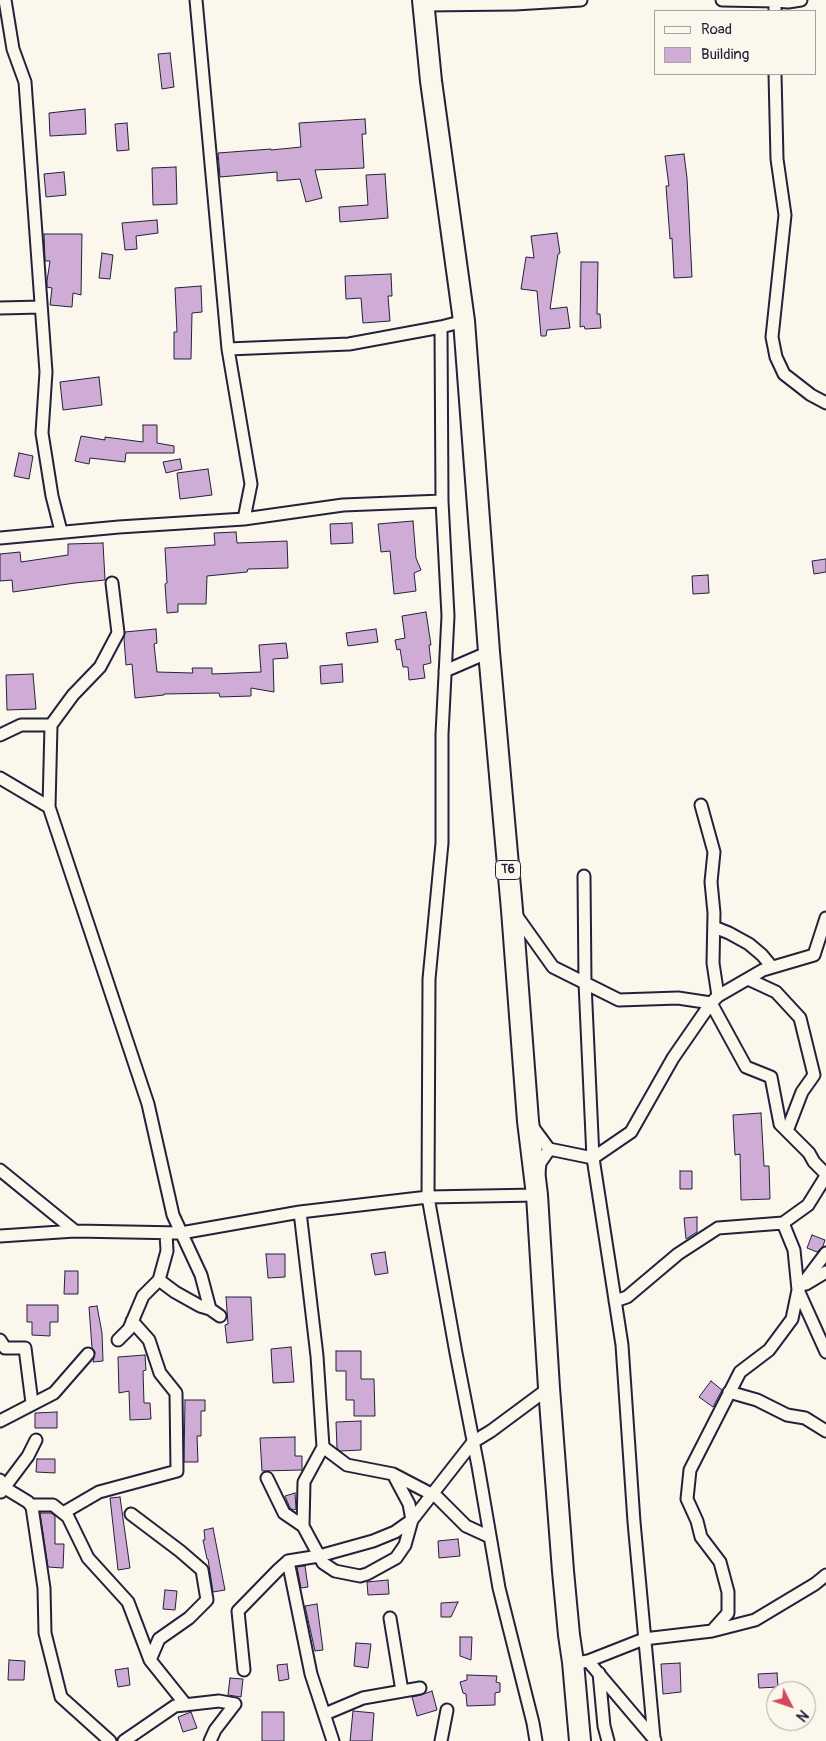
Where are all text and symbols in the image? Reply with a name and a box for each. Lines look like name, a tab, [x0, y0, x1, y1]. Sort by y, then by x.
legend	[654, 10, 816, 75]
text: Road	[701, 20, 732, 39]
text: Building	[701, 45, 749, 64]
road number: T6	[496, 860, 520, 880]
north arrow	[766, 1681, 816, 1731]
text: N	[792, 1706, 811, 1725]

